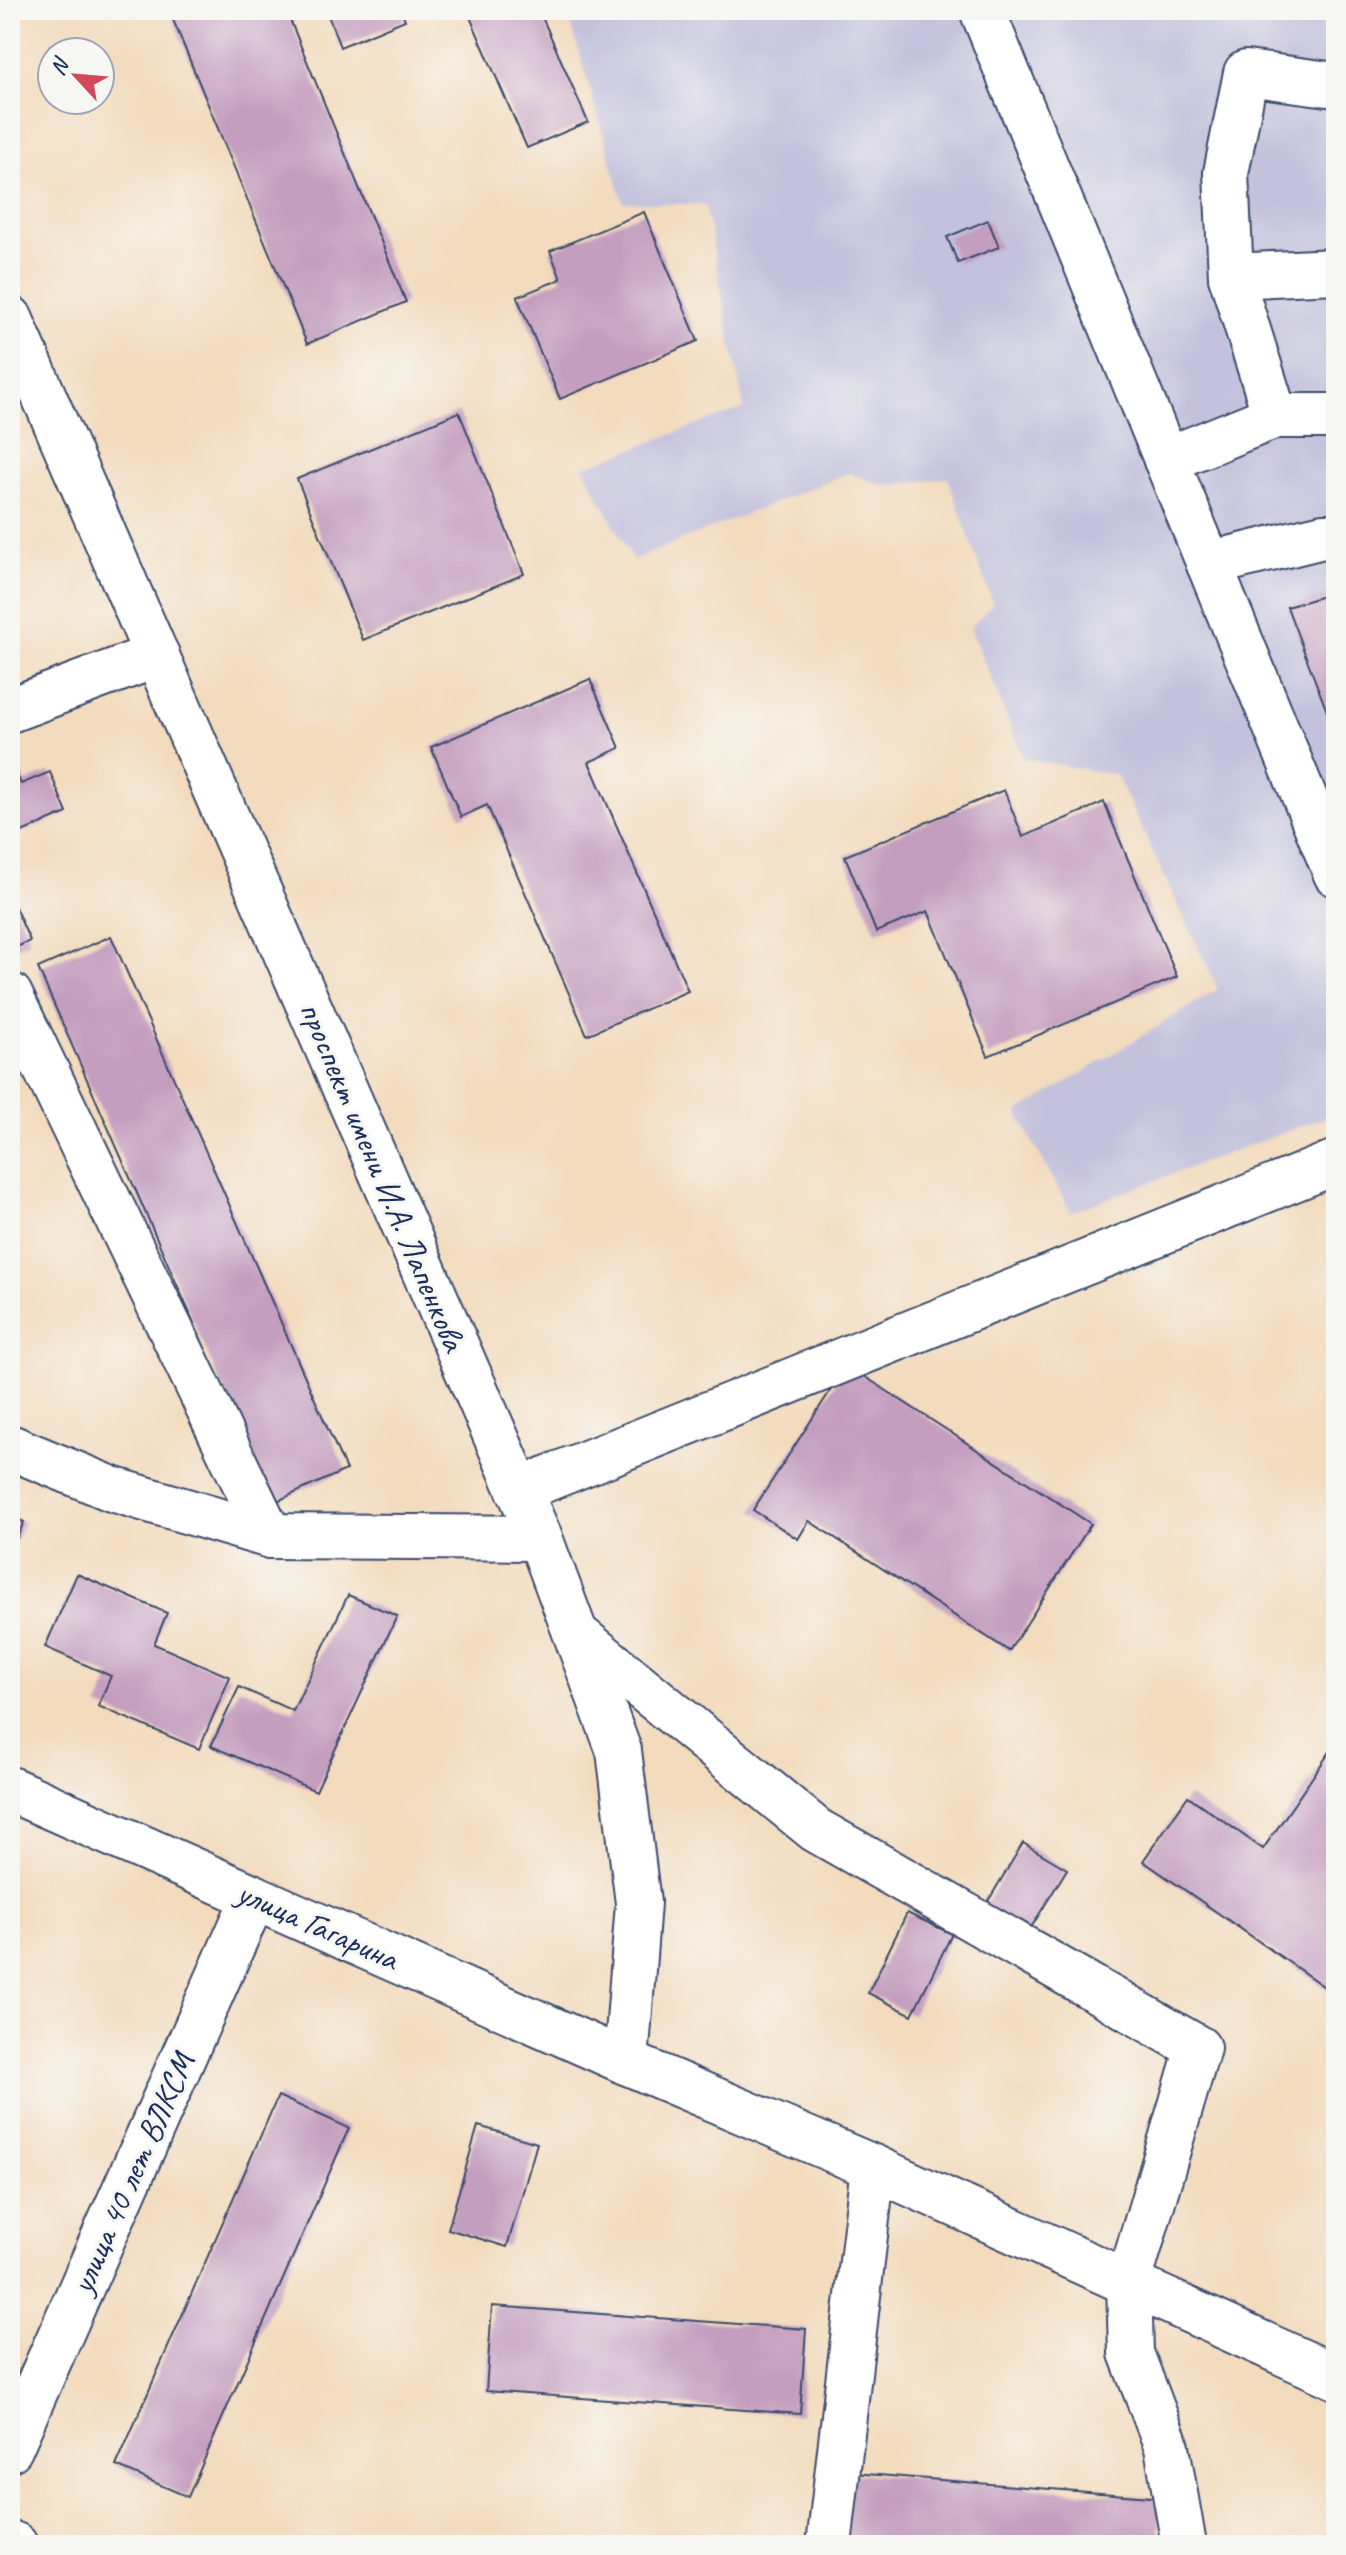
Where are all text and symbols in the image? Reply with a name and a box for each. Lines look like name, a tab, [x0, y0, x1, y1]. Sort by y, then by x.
north arrow	[36, 36, 116, 116]
text: N	[43, 52, 76, 80]
street label: проспект имени И.А. Лапенкова	[290, 995, 477, 1359]
street label: улица Гагарина	[229, 1870, 407, 1981]
street label: улица 40 лет ВЛКСМ	[59, 2044, 205, 2302]

